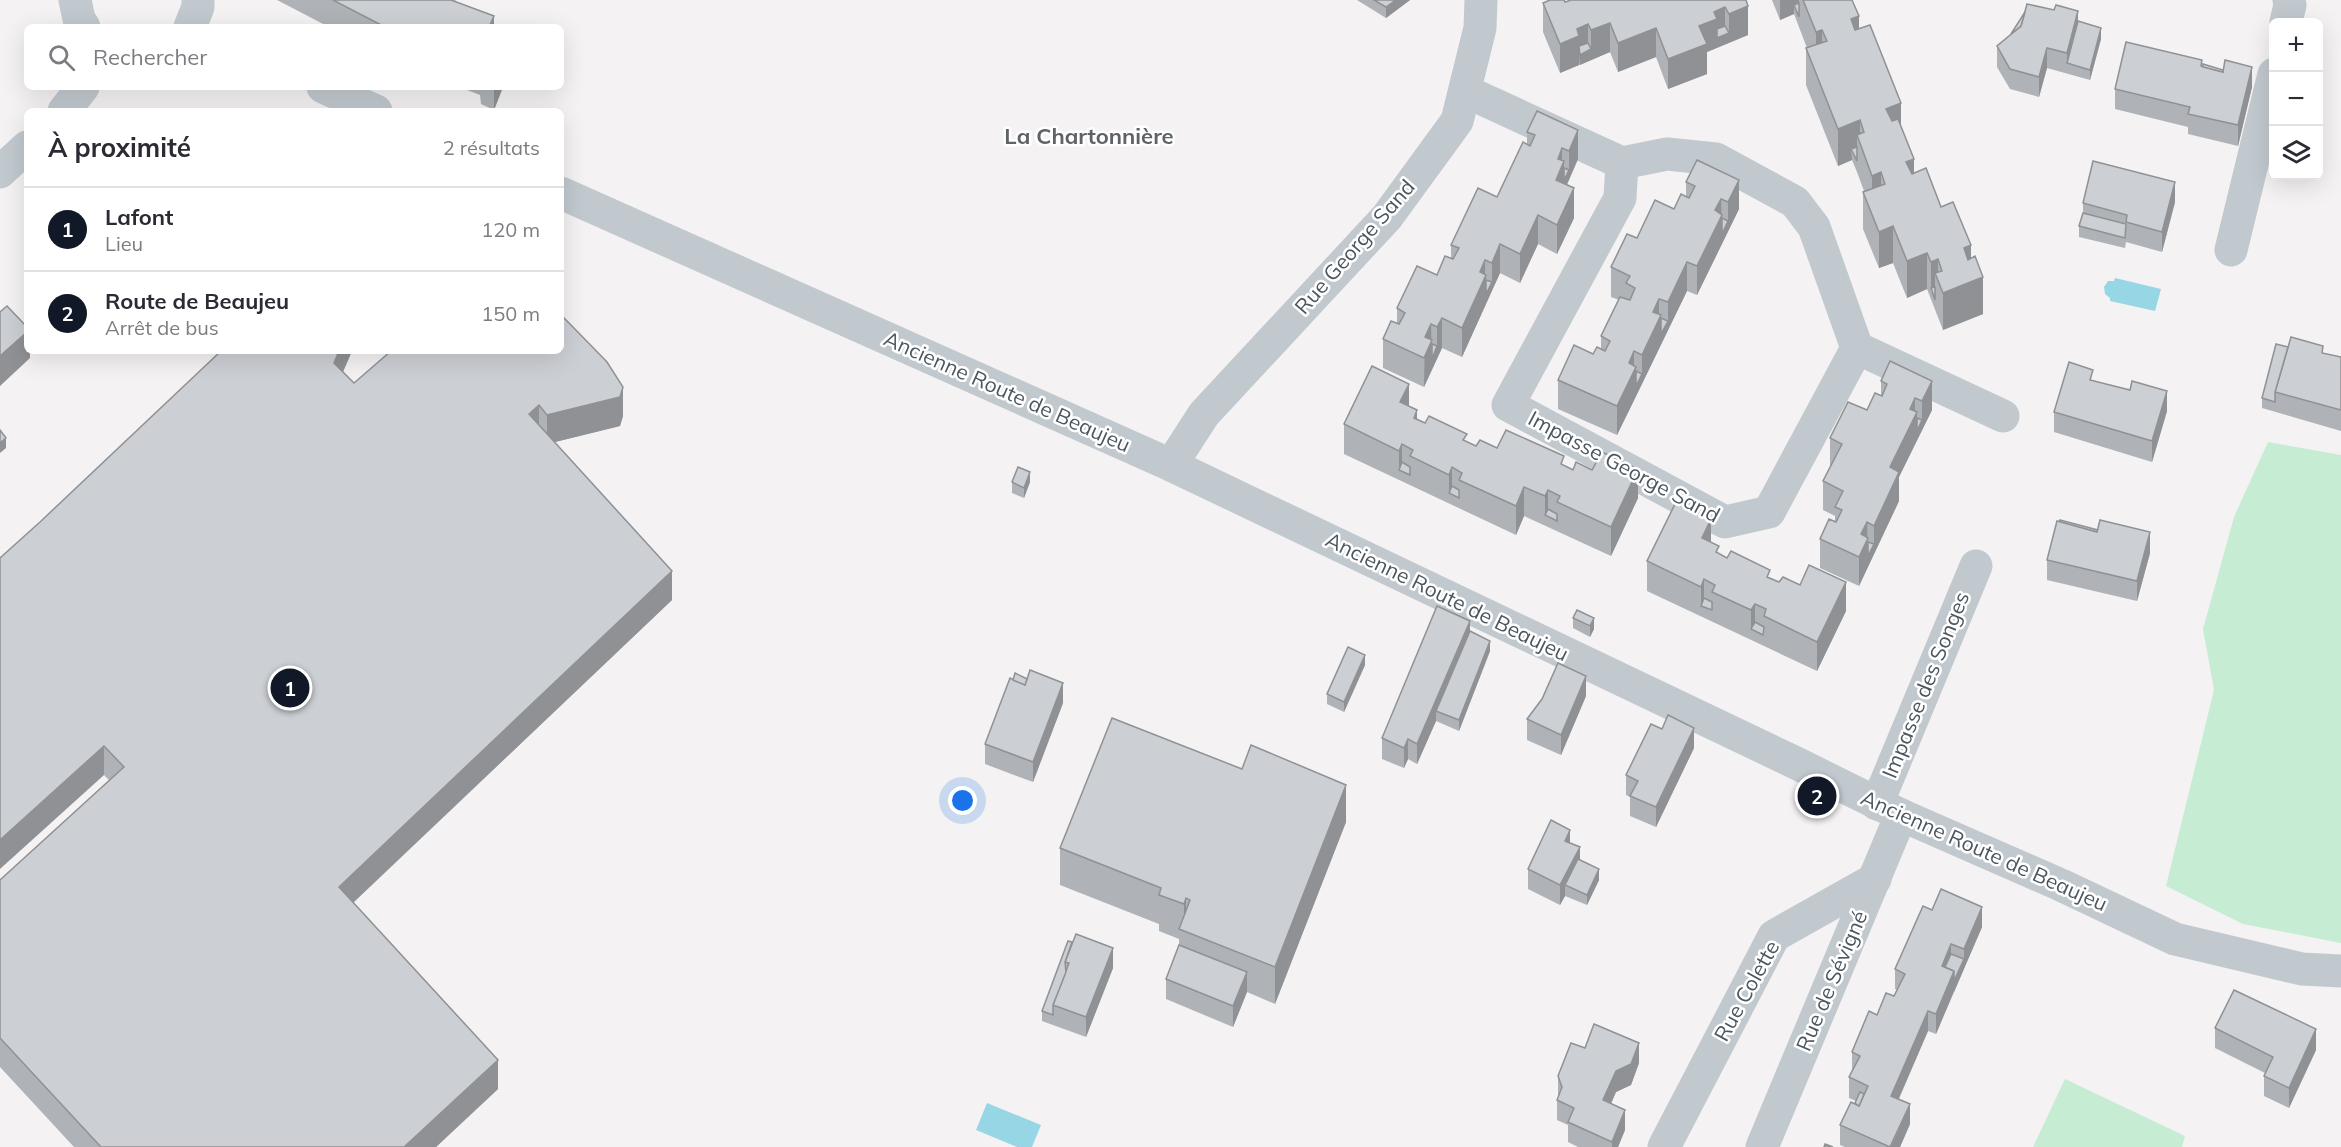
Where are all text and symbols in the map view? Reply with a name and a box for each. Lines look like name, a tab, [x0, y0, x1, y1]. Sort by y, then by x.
map controls	[2269, 18, 2323, 180]
button: +	[2269, 18, 2323, 72]
search box	[24, 24, 564, 90]
icon: search	[45, 41, 78, 74]
text: Rechercher	[93, 43, 207, 71]
button: −	[2269, 72, 2323, 126]
district label: La Chartonnière	[1004, 122, 1174, 150]
button: layers	[2269, 126, 2323, 180]
text: À proximité	[48, 131, 191, 164]
text: 2 résultats	[443, 135, 540, 160]
street label: Rue George Sand	[1289, 174, 1420, 319]
text: Lafont	[105, 203, 173, 231]
text: 1	[62, 217, 74, 242]
text: 120 m	[481, 217, 540, 242]
text: Lieu	[105, 231, 143, 256]
text: Route de Beaujeu	[105, 287, 289, 315]
text: 2	[62, 301, 74, 326]
text: 150 m	[481, 301, 540, 326]
text: Arrêt de bus	[105, 315, 219, 340]
street label: Ancienne Route de Beaujeu	[880, 325, 1135, 457]
street label: Impasse George Sand	[1524, 405, 1725, 528]
street label: Ancienne Route de Beaujeu	[1322, 526, 1573, 666]
street label: Impasse des Songes	[1876, 588, 1974, 782]
pin: 1	[270, 666, 310, 710]
pin: 2	[1798, 774, 1836, 818]
street label: Ancienne Route de Beaujeu	[1857, 784, 2112, 916]
your location	[948, 786, 977, 815]
street label: Rue de Sévigné	[1790, 906, 1872, 1055]
street label: Rue Colette	[1708, 936, 1784, 1046]

